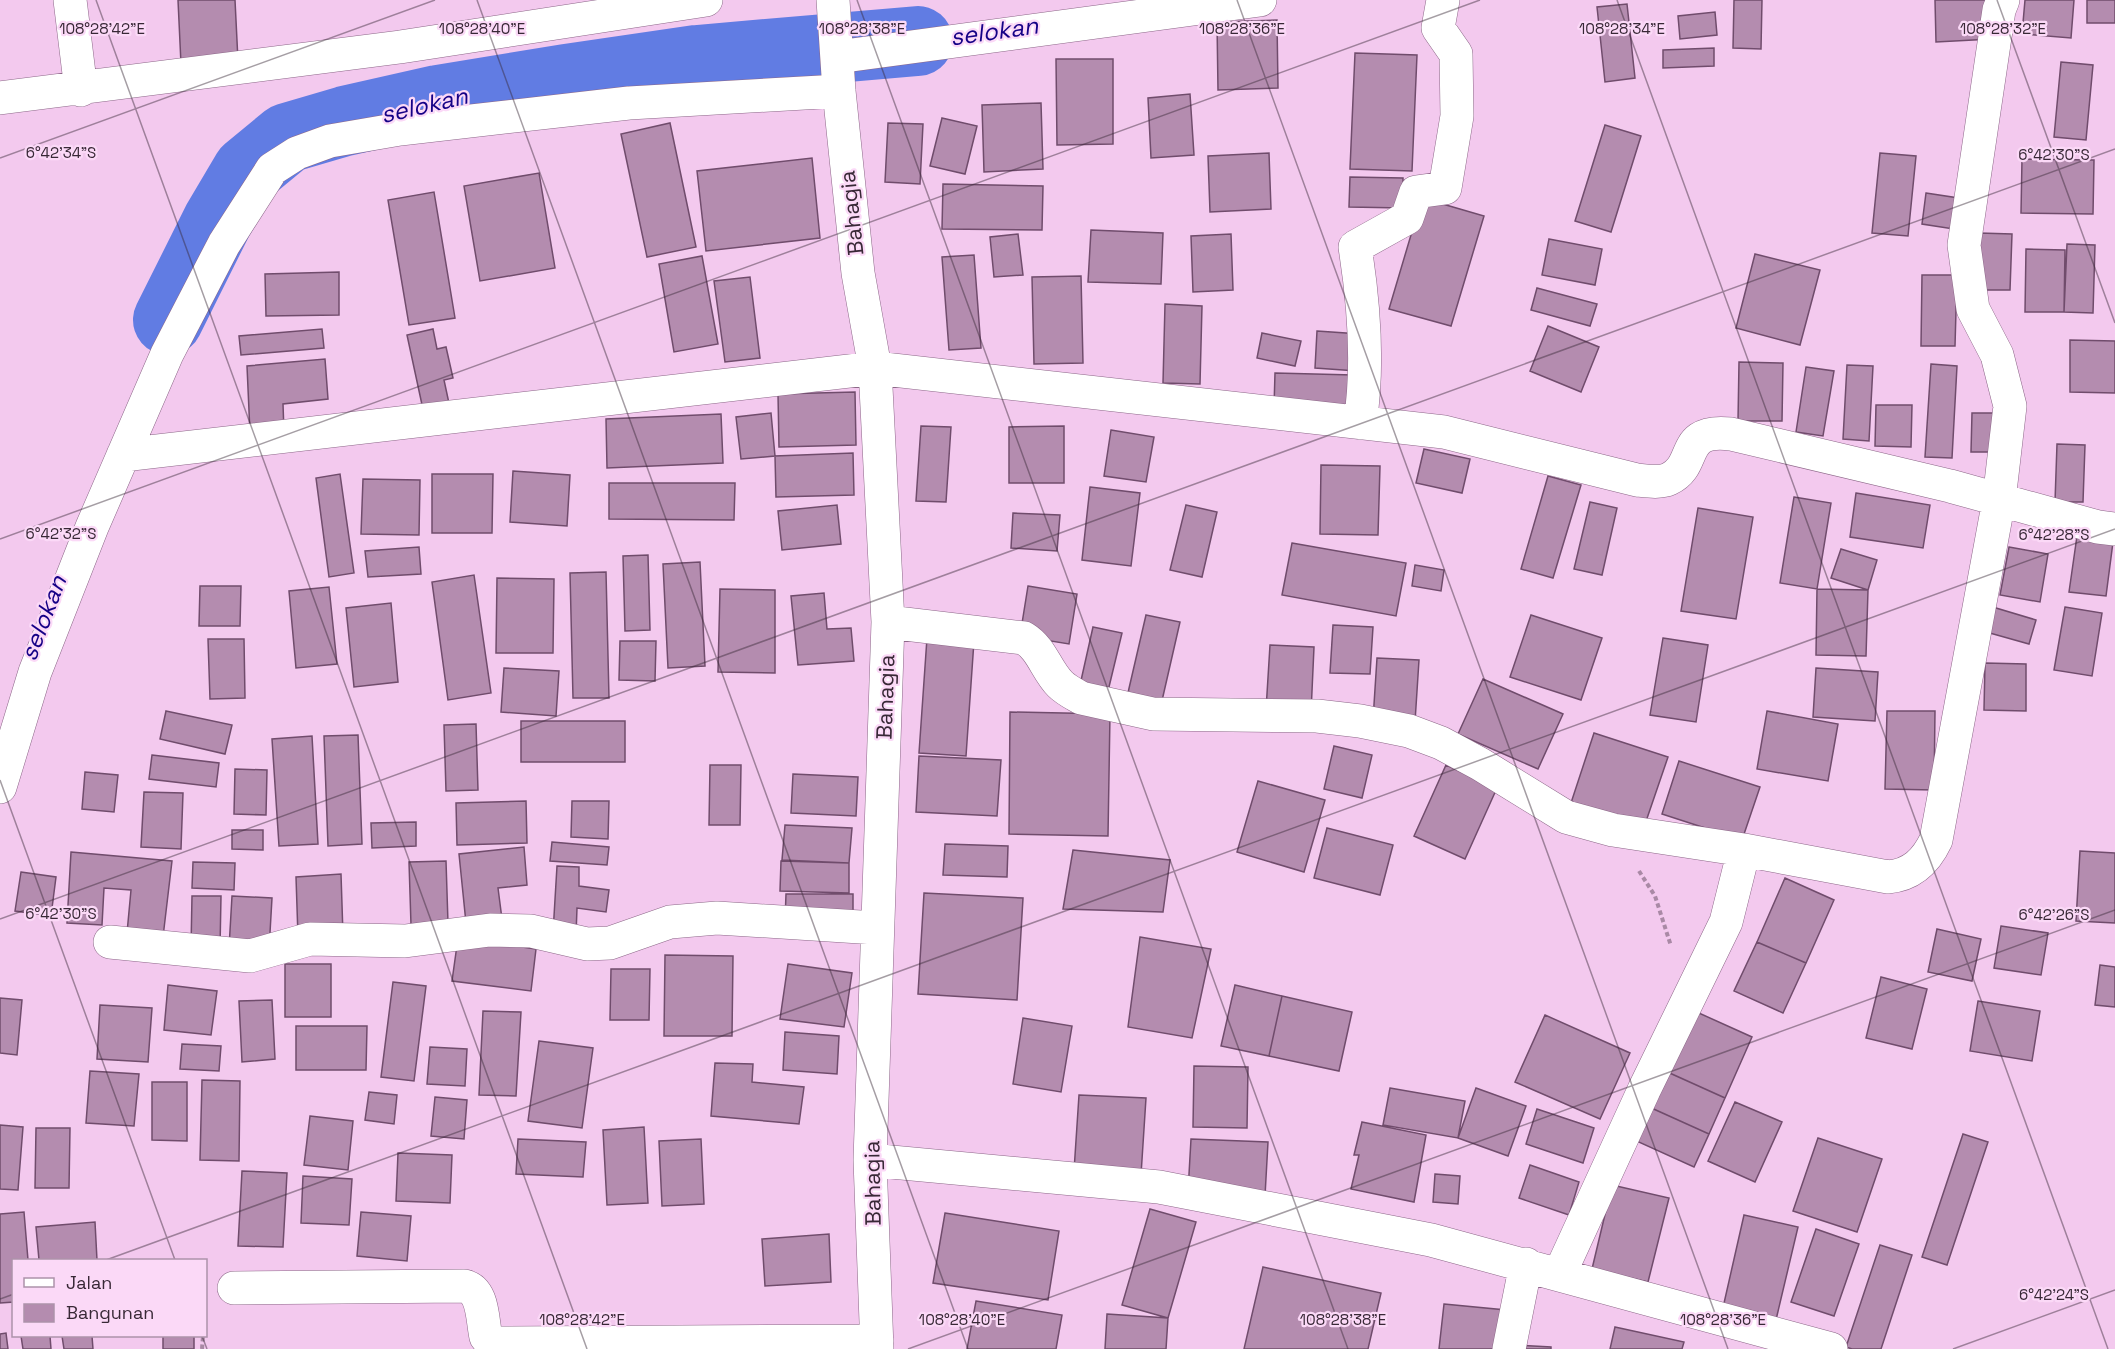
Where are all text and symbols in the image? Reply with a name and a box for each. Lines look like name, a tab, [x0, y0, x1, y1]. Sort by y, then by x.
water label: selokan	[948, 9, 1041, 53]
text: 108°28'42"E	[59, 19, 145, 38]
text: 108°28'40"E	[439, 19, 525, 38]
text: 108°28'38"E	[819, 19, 905, 38]
text: 108°28'36"E	[1199, 19, 1285, 38]
text: 108°28'34"E	[1579, 19, 1665, 38]
text: 108°28'32"E	[1960, 19, 2046, 38]
water label: selokan	[377, 80, 472, 130]
text: 6°42'34"S	[26, 143, 96, 162]
text: 6°42'30"S	[2018, 145, 2090, 164]
street label: Bahagia	[833, 169, 869, 257]
text: 6°42'32"S	[26, 524, 96, 543]
text: 6°42'28"S	[2018, 525, 2090, 544]
water label: selokan	[13, 570, 74, 665]
street label: Bahagia	[870, 654, 900, 740]
text: 6°42'30"S	[25, 904, 97, 923]
text: 6°42'26"S	[2019, 905, 2089, 924]
street label: Bahagia	[857, 1140, 887, 1226]
legend	[12, 1259, 207, 1337]
text: Jalan	[66, 1271, 112, 1294]
text: 6°42'24"S	[2019, 1285, 2089, 1304]
text: Bangunan	[66, 1301, 154, 1324]
text: 108°28'42"E	[539, 1310, 625, 1329]
text: 108°28'40"E	[919, 1310, 1005, 1329]
text: 108°28'38"E	[1300, 1310, 1386, 1329]
text: 108°28'36"E	[1680, 1310, 1766, 1329]

